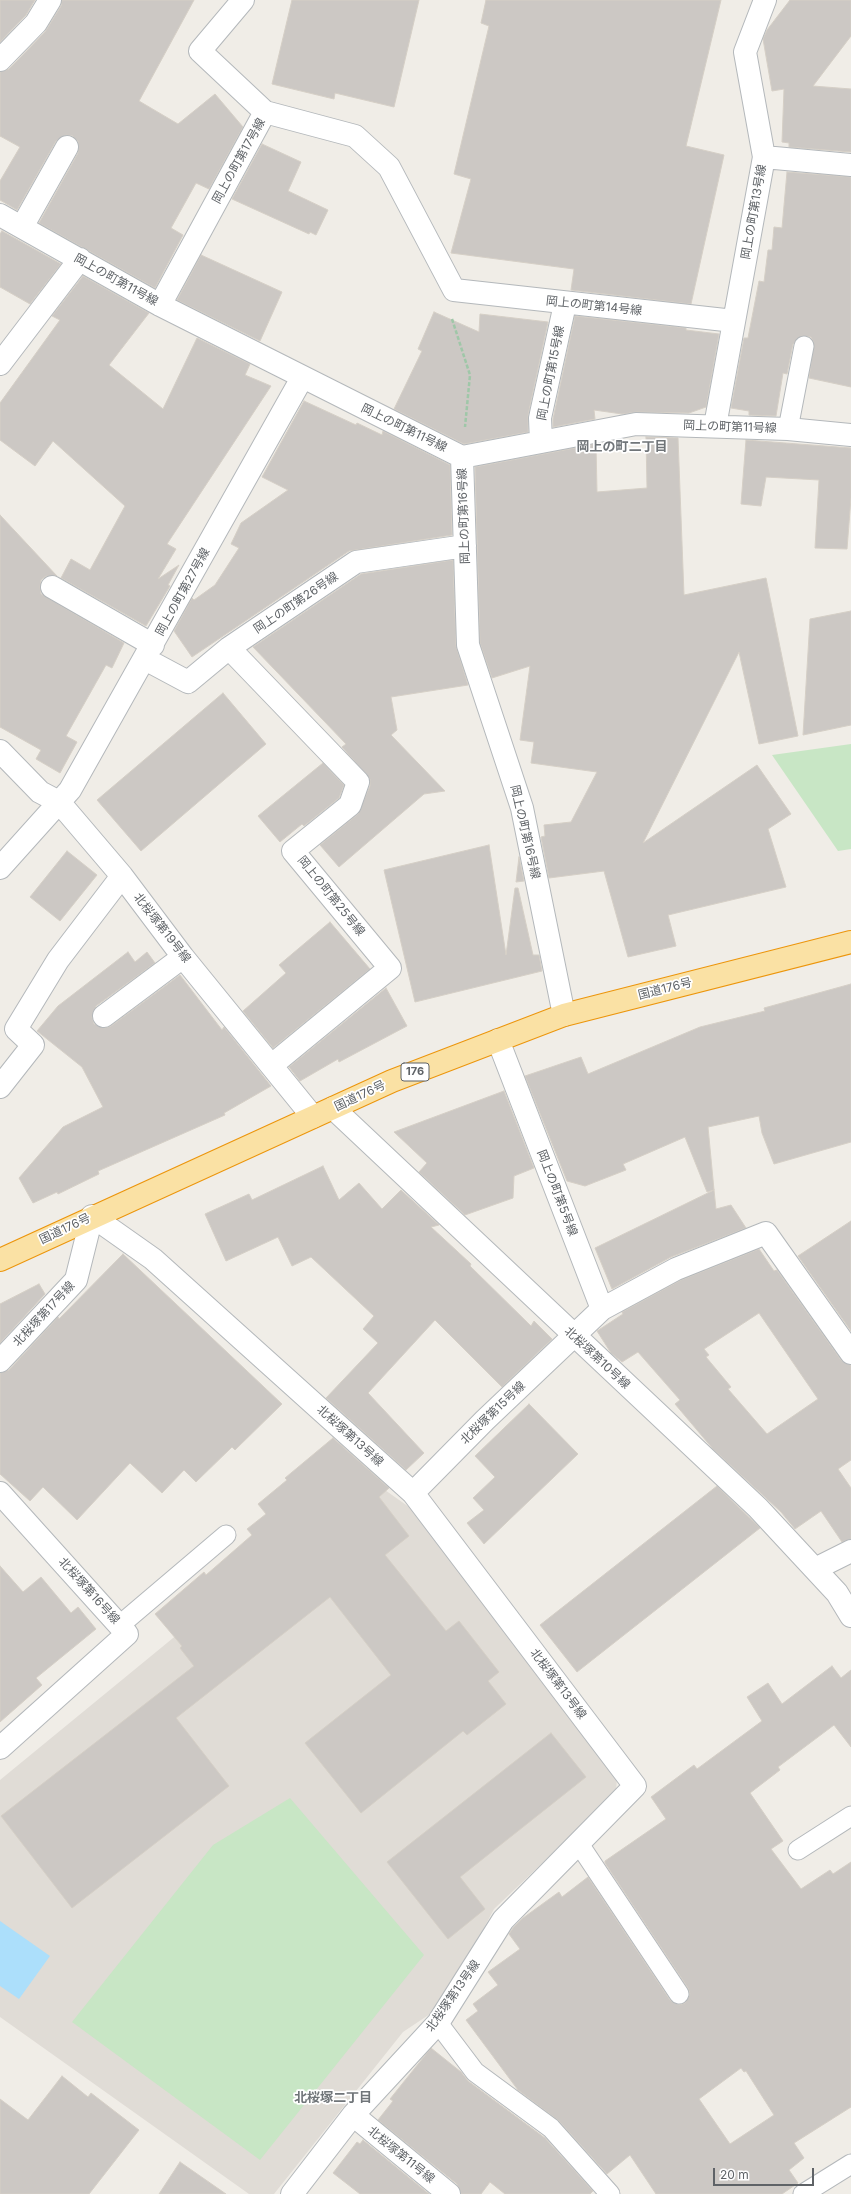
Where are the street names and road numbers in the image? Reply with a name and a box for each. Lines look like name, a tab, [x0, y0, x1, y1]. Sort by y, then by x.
street label: 岡上の町第17号線	[210, 116, 268, 206]
street label: 岡上の町第13号線	[739, 163, 769, 261]
street label: 岡上の町第11号線	[72, 251, 160, 309]
street label: 岡上の町第14号線	[545, 294, 643, 318]
street label: 岡上の町第15号線	[535, 324, 567, 422]
street label: 岡上の町第11号線	[359, 401, 449, 455]
street label: 岡上の町第11号線	[683, 418, 777, 436]
street label: 岡上の町第16号線	[455, 468, 473, 564]
street label: 岡上の町第27号線	[153, 546, 213, 638]
street label: 岡上の町第26号線	[251, 569, 341, 637]
street label: 岡上の町第16号線	[507, 783, 543, 881]
street label: 岡上の町第25号線	[294, 853, 368, 939]
street label: 北桜塚第19号線	[130, 890, 194, 966]
street label: 国道176号	[637, 975, 693, 1003]
road number: 176	[401, 1063, 429, 1081]
street label: 国道176号	[332, 1078, 388, 1114]
street label: 岡上の町第5号線	[534, 1148, 580, 1238]
street label: 国道176号	[37, 1211, 93, 1247]
street label: 北桜塚第17号線	[10, 1278, 78, 1350]
street label: 北桜塚第10号線	[561, 1324, 633, 1392]
street label: 北桜塚第15号線	[458, 1379, 528, 1447]
street label: 北桜塚第13号線	[314, 1402, 386, 1470]
street label: 北桜塚第16号線	[55, 1555, 123, 1627]
street label: 北桜塚第13号線	[527, 1646, 589, 1722]
street label: 北桜塚第13号線	[423, 1957, 483, 2035]
street label: 北桜塚第11号線	[365, 2124, 437, 2186]

